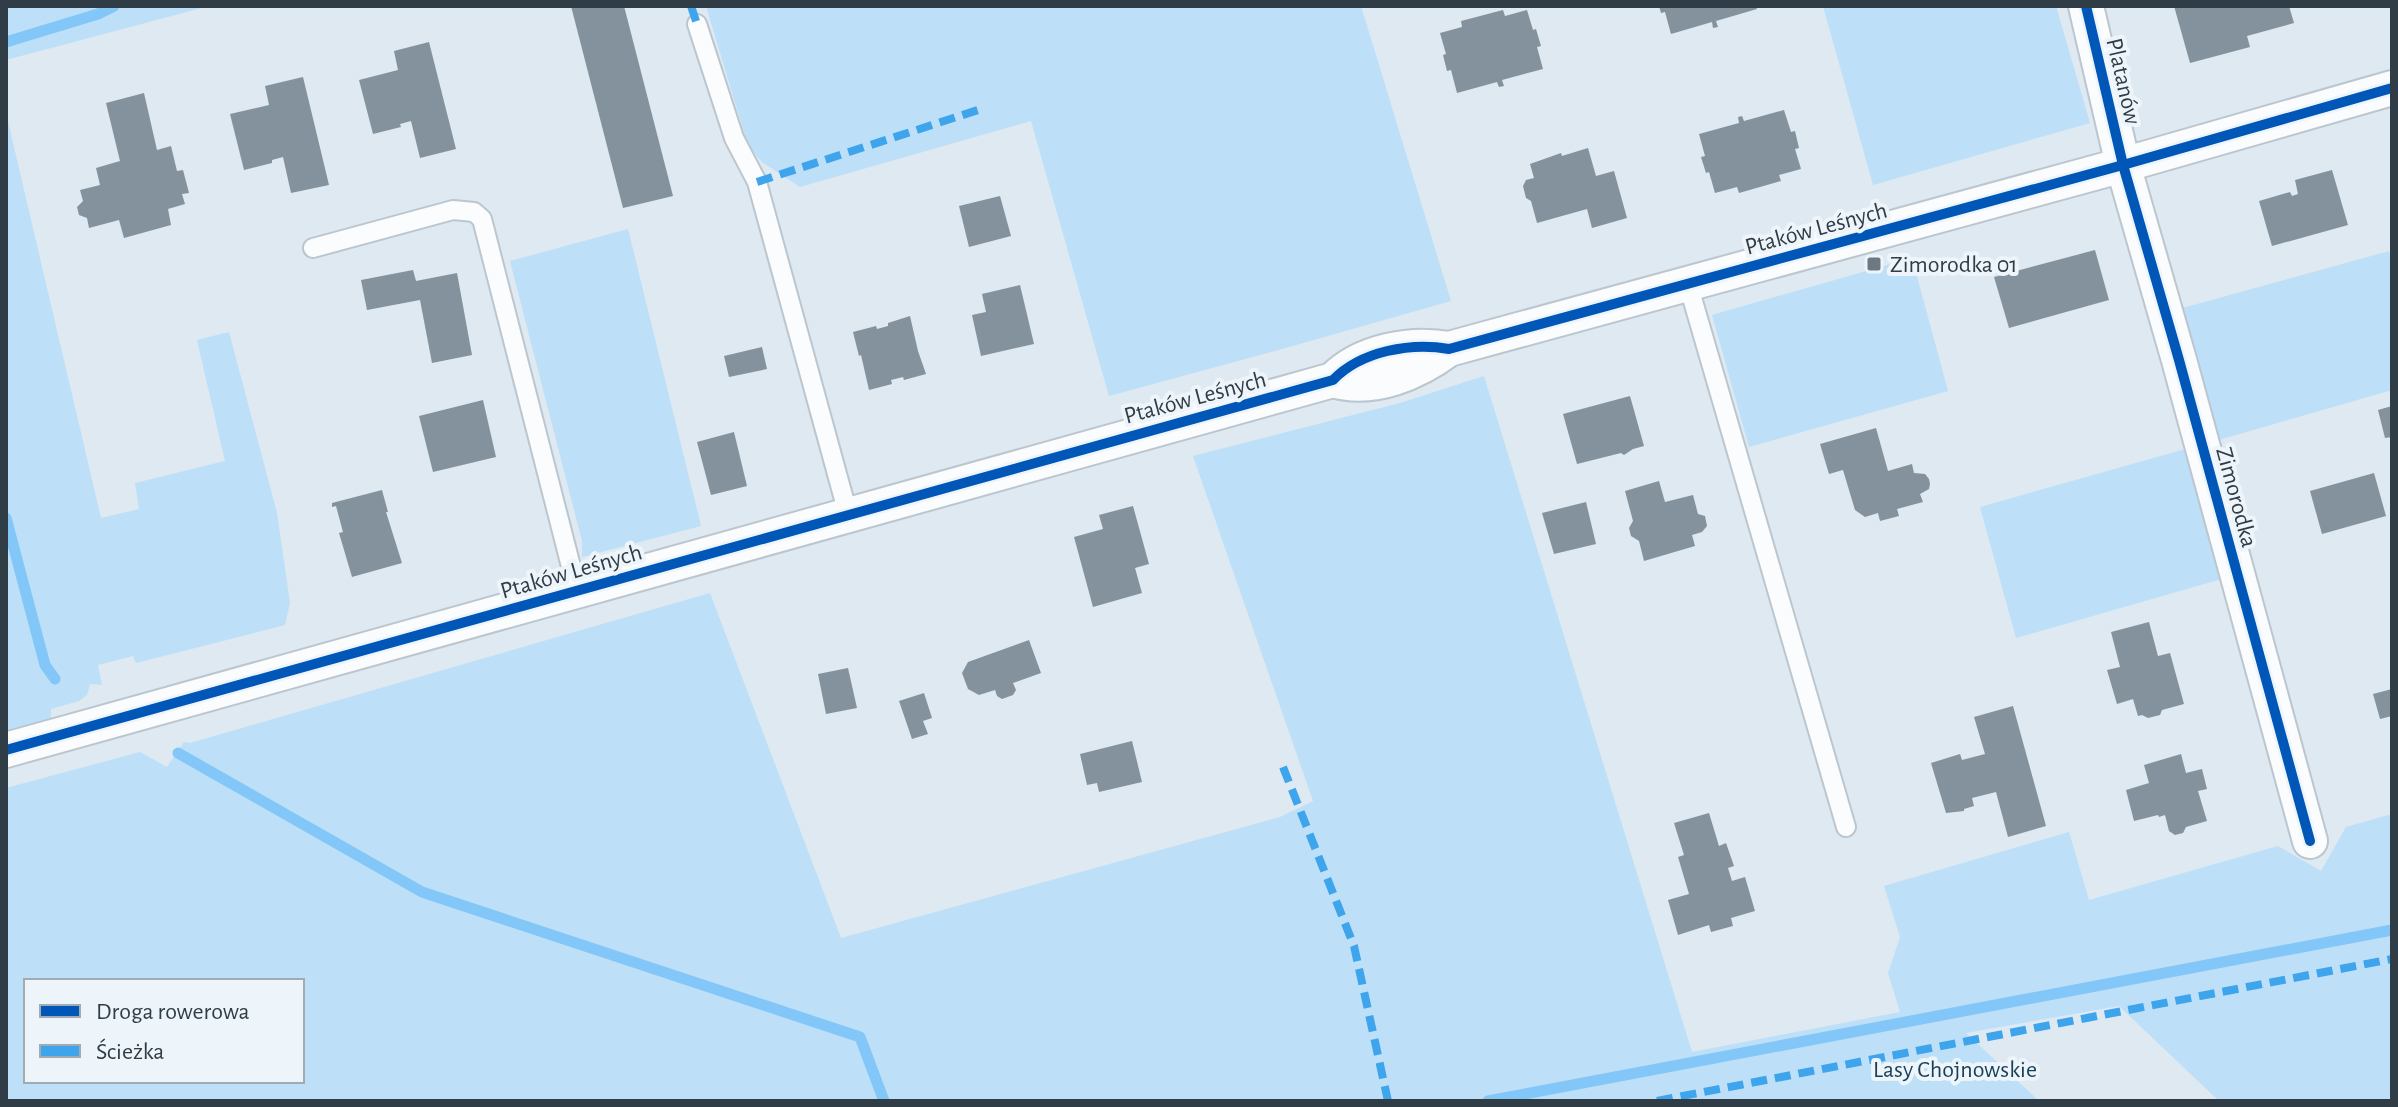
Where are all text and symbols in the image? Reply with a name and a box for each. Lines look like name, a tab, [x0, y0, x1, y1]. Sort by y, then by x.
street label: Platanów	[2101, 36, 2145, 127]
street label: Ptaków Leśnych	[1743, 198, 1890, 259]
place label: Zimorodka 01	[1890, 253, 2018, 277]
marker: Zimorodka 01	[1865, 255, 1883, 273]
street label: Ptaków Leśnych	[1122, 367, 1269, 428]
street label: Zimorodka	[2211, 445, 2261, 550]
street label: Ptaków Leśnych	[498, 540, 645, 604]
legend	[24, 979, 304, 1083]
text: Droga rowerowa	[96, 1000, 250, 1024]
text: Ścieżka	[96, 1038, 164, 1064]
park label: Lasy Chojnowskie	[1873, 1058, 2037, 1082]

